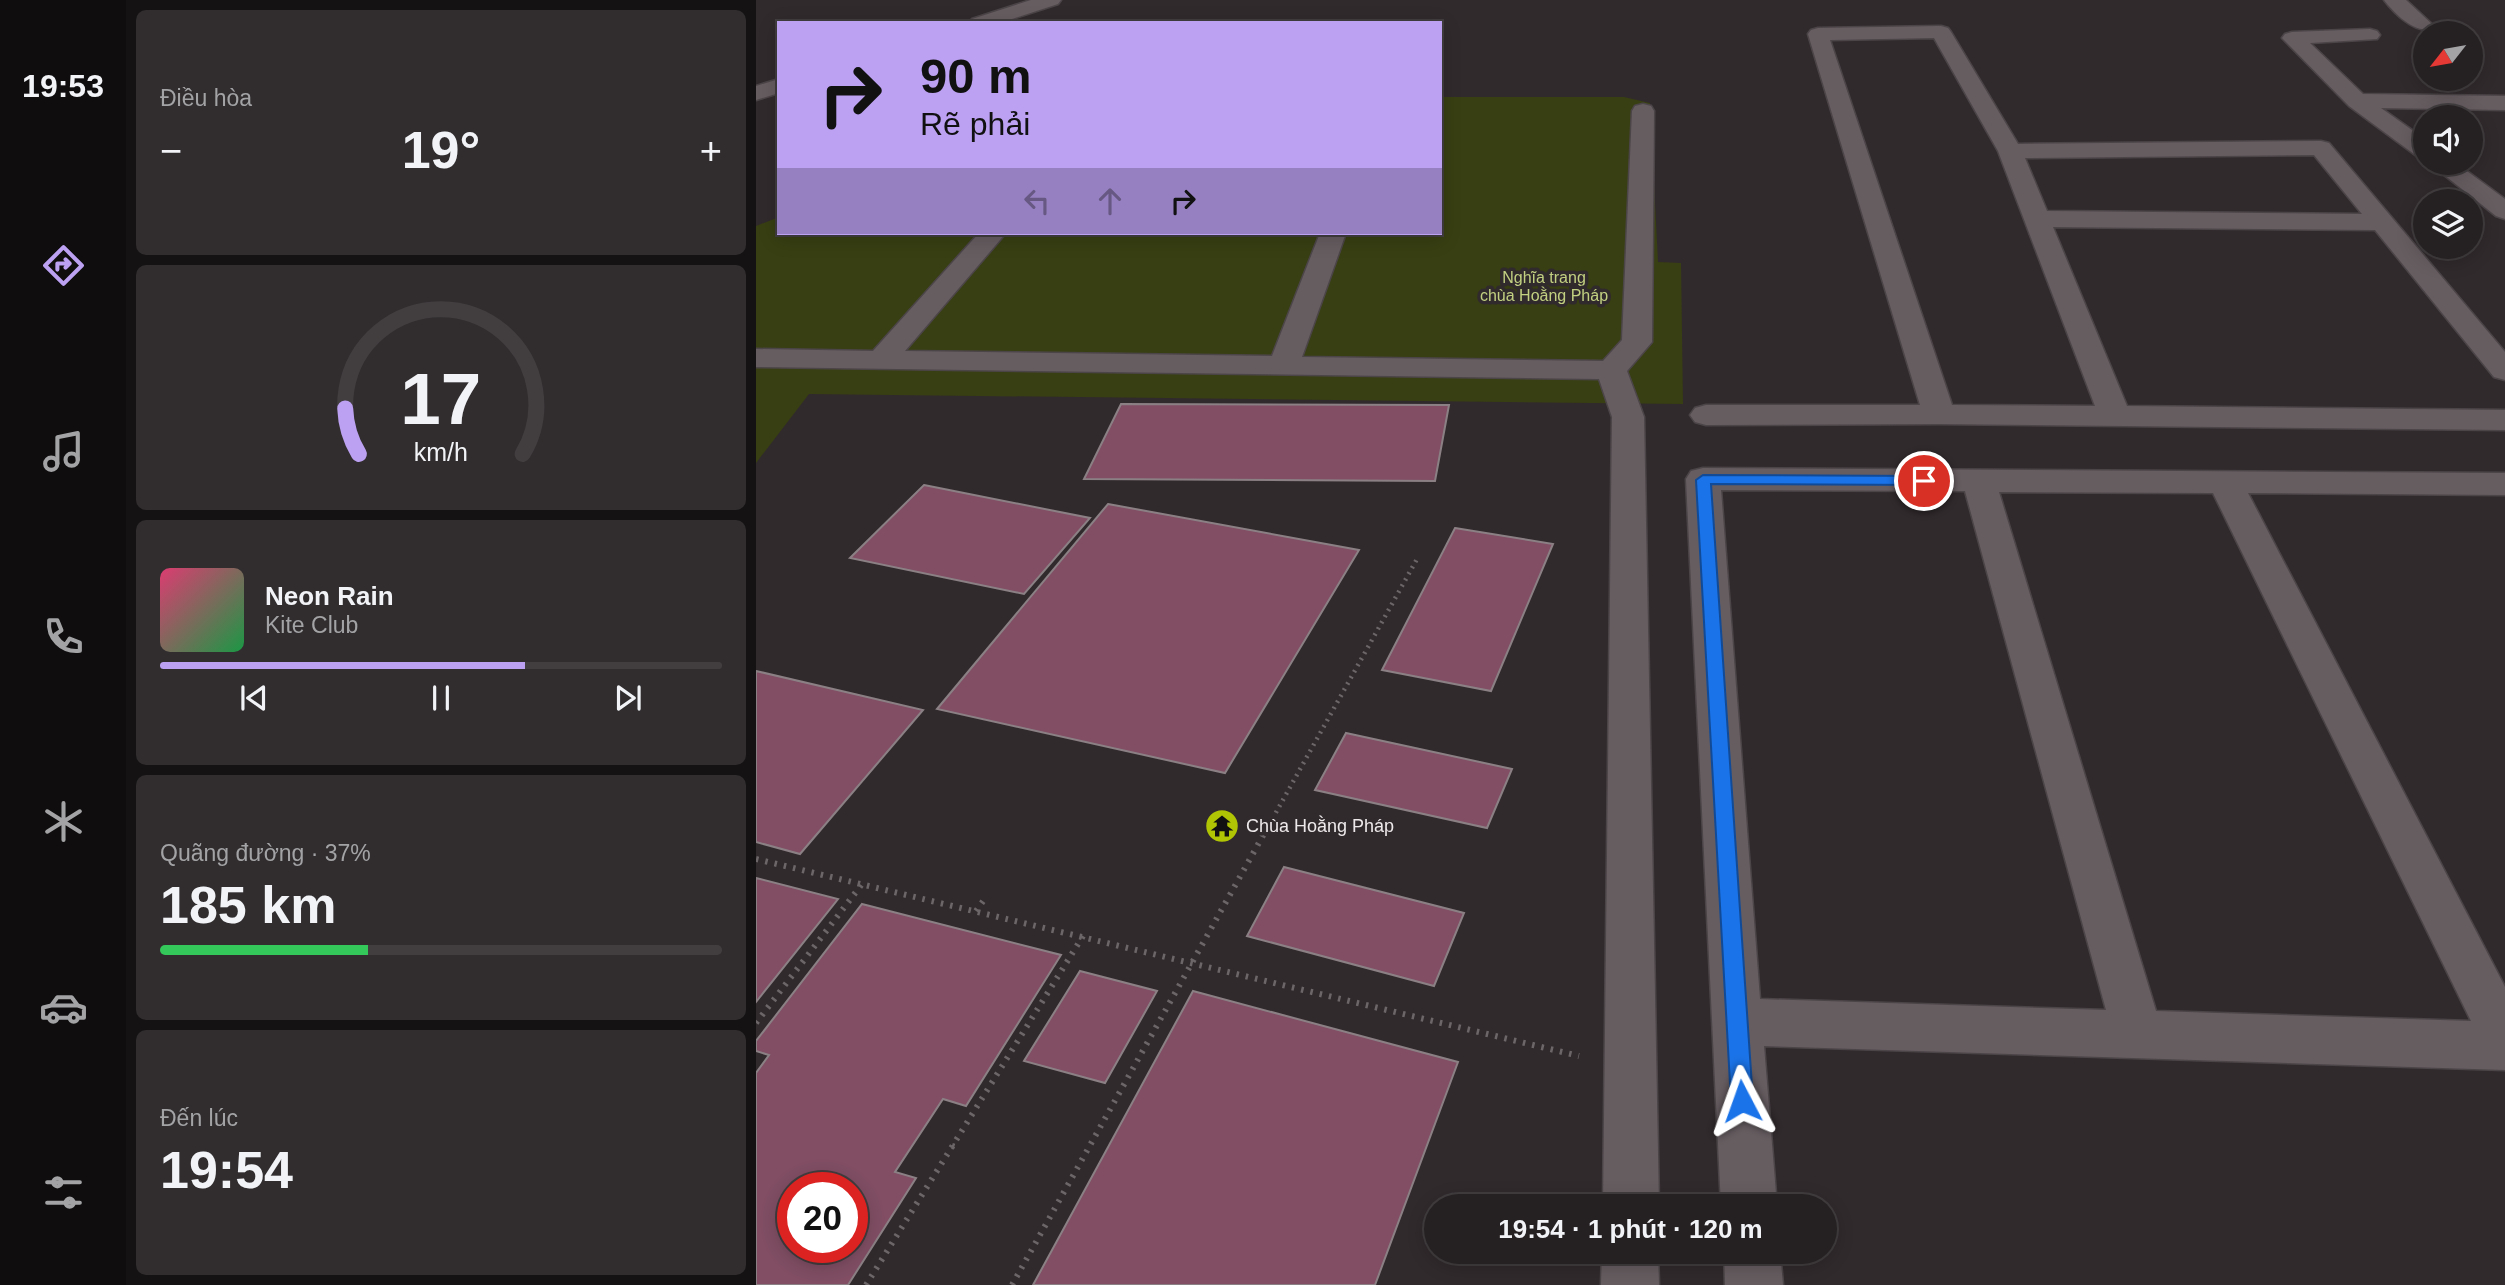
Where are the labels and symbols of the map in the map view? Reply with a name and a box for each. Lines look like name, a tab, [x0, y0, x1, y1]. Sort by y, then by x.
north arrow	[2413, 21, 2483, 91]
park label: Nghĩa trang chùa Hoằng Pháp	[1480, 269, 1608, 304]
pin	[1894, 451, 1954, 511]
temple icon: Chùa Hoằng Pháp	[1203, 807, 1241, 845]
place label: Chùa Hoằng Pháp	[1246, 815, 1394, 836]
position arrow	[1705, 1064, 1779, 1138]
speed limit sign: 20	[777, 1172, 868, 1263]

